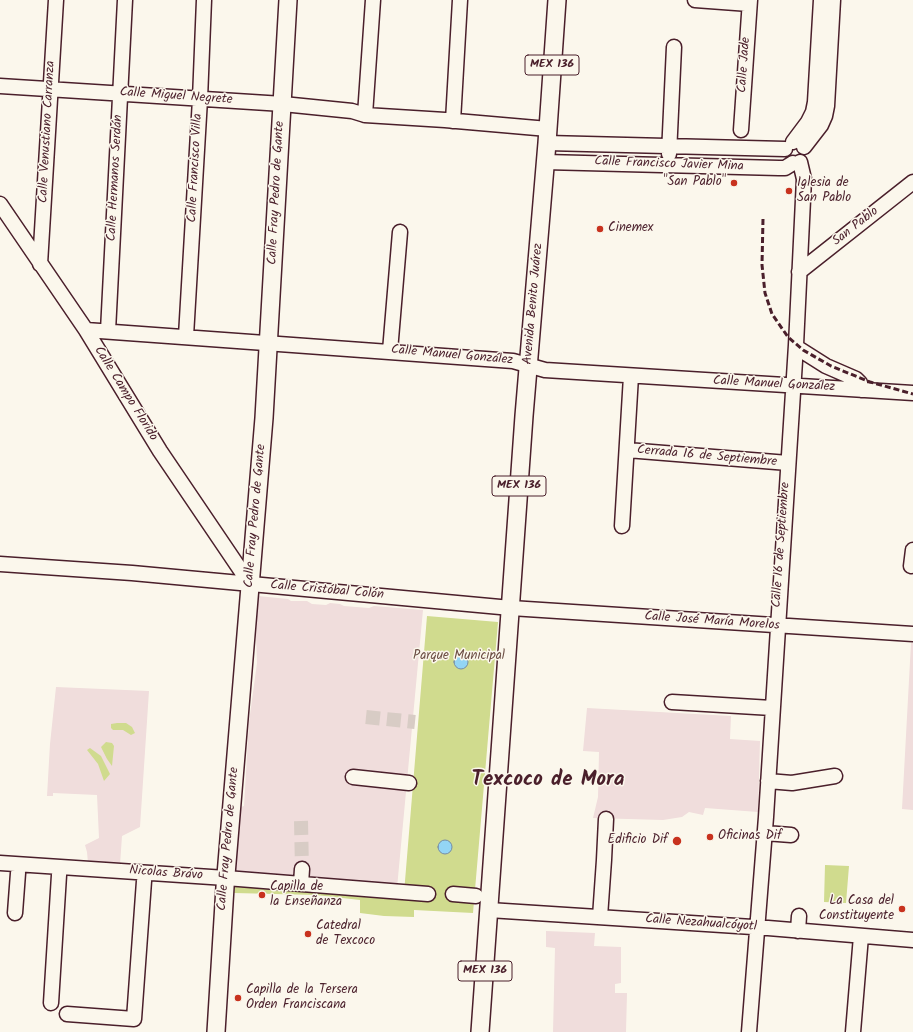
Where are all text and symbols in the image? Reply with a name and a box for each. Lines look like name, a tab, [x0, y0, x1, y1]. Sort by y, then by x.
street label: Calle Jade	[735, 37, 755, 93]
road number: MEX 136	[525, 55, 579, 75]
street label: Calle Venustiano Carranza	[36, 60, 60, 204]
street label: Calle Miguel Negrete	[119, 85, 233, 109]
street label: Calle Francisco Villa	[185, 113, 207, 223]
street label: Calle Hermanos Serdán	[105, 114, 127, 242]
street label: Calle Fray Pedro de Gante	[265, 121, 289, 265]
street label: Calle Francisco Javier Mina	[594, 155, 744, 175]
place label: "San Pablo"	[663, 175, 726, 191]
place label: Iglesia de San Pablo	[797, 176, 851, 207]
marker: "San Pablo"	[729, 178, 739, 188]
marker: Iglesia de San Pablo	[784, 186, 794, 196]
street label: San Pablo	[830, 204, 882, 250]
place label: Cinemex	[608, 221, 653, 237]
marker: Cinemex	[595, 224, 605, 234]
street label: Avenida Benito Juárez	[521, 243, 547, 365]
street label: Calle Manuel González	[390, 343, 514, 369]
street label: Calle Campo Florido	[90, 344, 160, 444]
street label: Calle Manuel González	[712, 374, 836, 396]
street label: Cerrada 16 de Septiembre	[636, 443, 778, 471]
street label: Calle Fray Pedro de Gante	[242, 444, 270, 588]
road number: MEX 136	[492, 476, 546, 496]
street label: Calle 16 de Septiembre	[770, 482, 794, 608]
street label: Calle Cristóbal Colón	[270, 578, 384, 604]
street label: Calle José María Morelos	[644, 609, 780, 635]
park label: Parque Municipal	[413, 649, 505, 665]
street label: Calle Fray Pedro de Gante	[215, 767, 243, 911]
district label: Texcoco de Mora	[472, 768, 624, 794]
place label: Oficinas Dif	[718, 829, 782, 845]
marker: Oficinas Dif	[705, 832, 715, 842]
place label: Edificio Dif	[608, 833, 668, 849]
marker: Edificio Dif	[671, 835, 683, 847]
street label: Nicolas Brávo	[129, 864, 203, 884]
place label: Capilla de la Enseñanza	[270, 880, 342, 911]
marker: Capilla de la Enseñanza	[257, 890, 267, 900]
place label: La Casa del Constituyente	[819, 894, 894, 925]
marker: La Casa del Constituyente	[897, 904, 907, 914]
street label: Calle Nezahualcóyotl	[645, 912, 757, 936]
place label: Catedral de Texcoco	[316, 919, 375, 950]
marker: Catedral de Texcoco	[303, 929, 313, 939]
road number: MEX 136	[458, 961, 512, 981]
place label: Capilla de la Tersera Orden Franciscana	[246, 983, 358, 1014]
marker: Capilla de la Tersera Orden Franciscana	[233, 993, 243, 1003]

